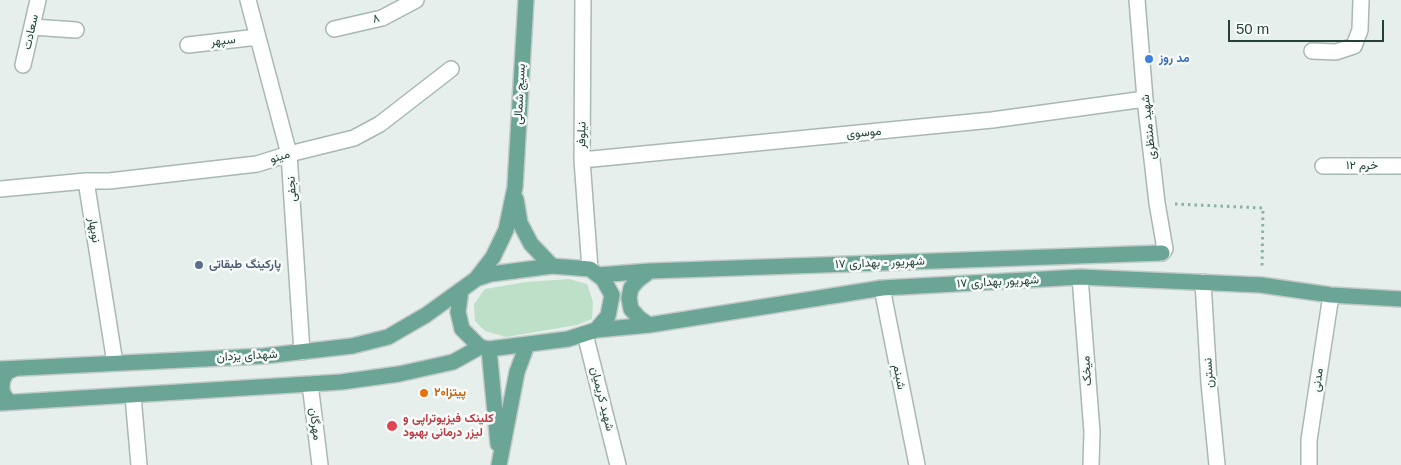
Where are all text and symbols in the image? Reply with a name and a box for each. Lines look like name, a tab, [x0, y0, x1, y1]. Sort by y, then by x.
scale bar	[1231, 10, 1387, 42]
street label: ۸	[371, 11, 381, 27]
street label: سعادت	[20, 13, 42, 51]
text: 50 m	[1236, 20, 1269, 37]
street label: سپهر	[210, 33, 236, 49]
place label: مد روز	[1159, 52, 1189, 66]
marker: مد روز	[1143, 53, 1155, 65]
street label: بسیج شمالی	[511, 63, 529, 125]
street label: شهید منتظری	[1138, 94, 1160, 160]
street label: نیلوفر	[575, 121, 589, 149]
street label: موسوی	[846, 124, 882, 142]
street label: مینو	[268, 147, 292, 167]
street label: خرم ۱۲	[1346, 159, 1378, 173]
street label: نجفی	[284, 176, 300, 202]
street label: نوبهار	[85, 216, 103, 244]
street label: ۱۷ شهریور - بهداری	[835, 254, 925, 272]
place label: پارکینگ طبقاتی	[209, 258, 281, 272]
marker: پارکینگ طبقاتی	[193, 259, 205, 271]
street label: ۱۷ شهریور بهداری	[957, 273, 1039, 291]
street label: شهدای یزدان	[216, 347, 278, 365]
street label: میخک	[1079, 355, 1095, 387]
street label: نسترن	[1201, 357, 1217, 389]
street label: شبنم	[890, 363, 908, 391]
street label: شهید کریمیان	[587, 365, 617, 433]
street label: مدنی	[1309, 367, 1327, 393]
place label: پیتزا۲۰	[434, 386, 466, 400]
marker: پیتزا۲۰	[418, 387, 430, 399]
street label: مهرگان	[306, 407, 324, 441]
place label: کلینک فیزیوتراپی و لیزر درمانی بهبود	[403, 412, 494, 440]
marker: کلینک فیزیوتراپی و لیزر درمانی بهبود	[385, 419, 399, 433]

